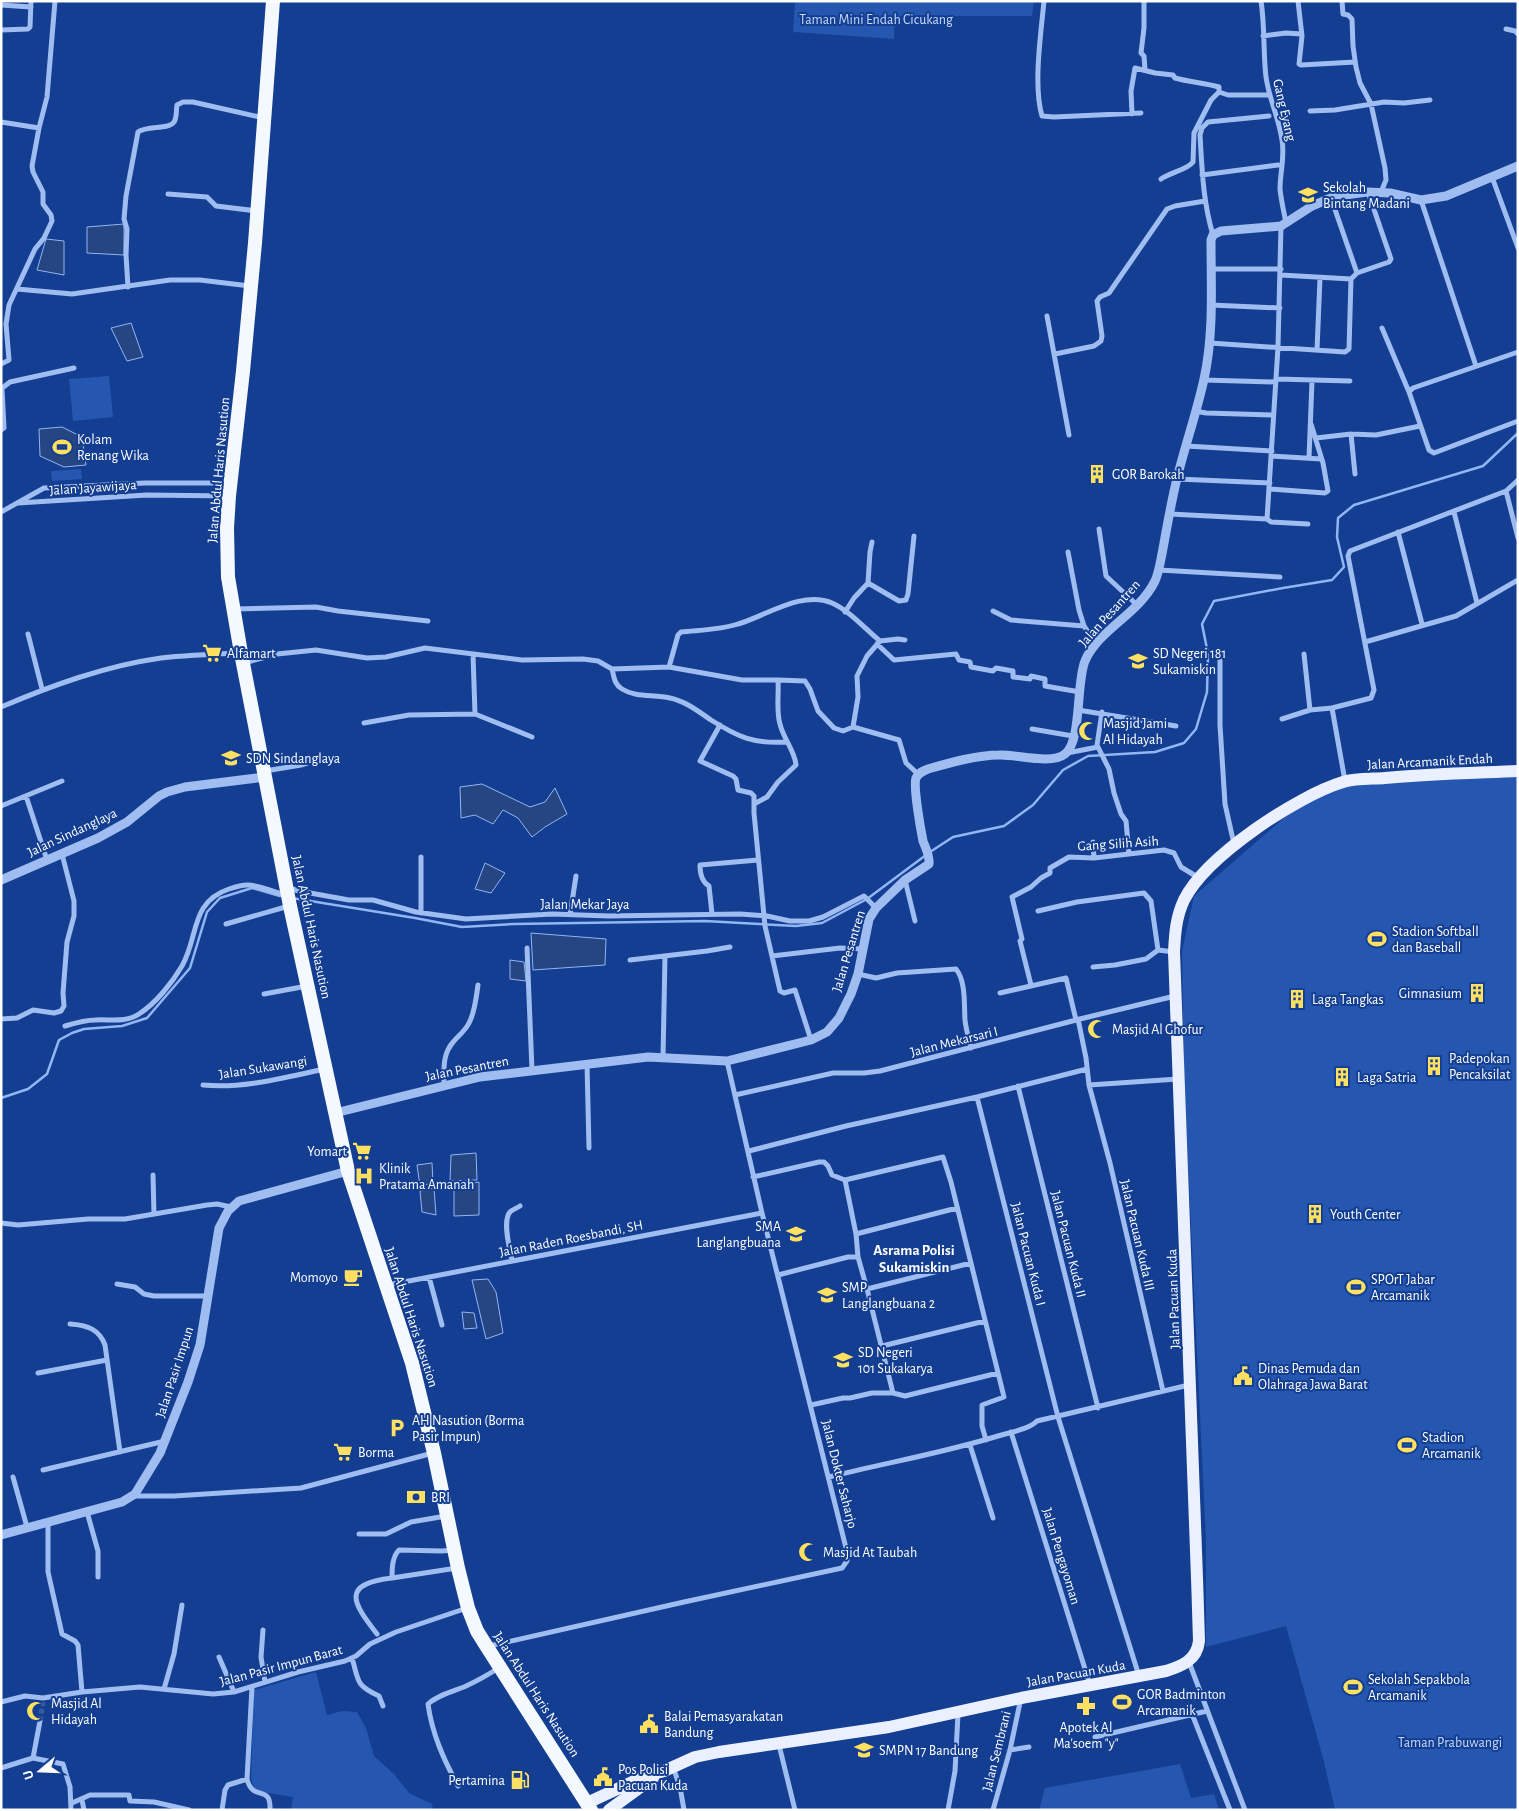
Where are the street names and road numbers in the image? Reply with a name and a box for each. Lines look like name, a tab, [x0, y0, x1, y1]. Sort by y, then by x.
street label: Gang Eyang	[1270, 78, 1298, 143]
street label: Jalan Abdul Haris Nasution	[206, 397, 232, 544]
street label: Jalan Jayawijaya	[49, 478, 138, 498]
street label: Jalan Pesantren	[1076, 578, 1143, 650]
street label: Jalan Arcamanik Endah	[1367, 752, 1493, 772]
street label: Jalan Sindanglaya	[26, 806, 120, 860]
street label: Gang Silih Asih	[1077, 834, 1159, 854]
street label: Jalan Abdul Haris Nasution	[289, 854, 333, 1000]
street label: Jalan Mekar Jaya	[541, 898, 630, 912]
street label: Jalan Pesantren	[830, 909, 868, 994]
street label: Jalan Mekarsari I	[909, 1024, 999, 1060]
street label: Jalan Sukawangi	[218, 1054, 308, 1082]
street label: Jalan Pesantren	[424, 1054, 510, 1084]
street label: Jalan Pacuan Kuda III	[1117, 1178, 1157, 1292]
street label: Jalan Pacuan Kuda II	[1048, 1189, 1088, 1299]
street label: Jalan Pacuan Kuda I	[1008, 1201, 1048, 1307]
street label: Jalan Raden Roesbandi, SH	[498, 1218, 644, 1260]
street label: Jalan Abdul Haris Nasution	[382, 1246, 440, 1389]
street label: Jalan Pacuan Kuda	[1165, 1248, 1183, 1349]
street label: Jalan Pasir Impun	[154, 1325, 196, 1420]
street label: Jalan Dokter Saharjo	[819, 1419, 859, 1530]
street label: Jalan Pengayoman	[1040, 1506, 1082, 1606]
street label: Jalan Abdul Haris Nasution	[490, 1629, 582, 1760]
street label: Jalan Pasir Impun Barat	[218, 1643, 345, 1689]
street label: Jalan Pacuan Kuda	[1026, 1658, 1127, 1690]
street label: Jalan Sembrani	[980, 1710, 1014, 1793]

